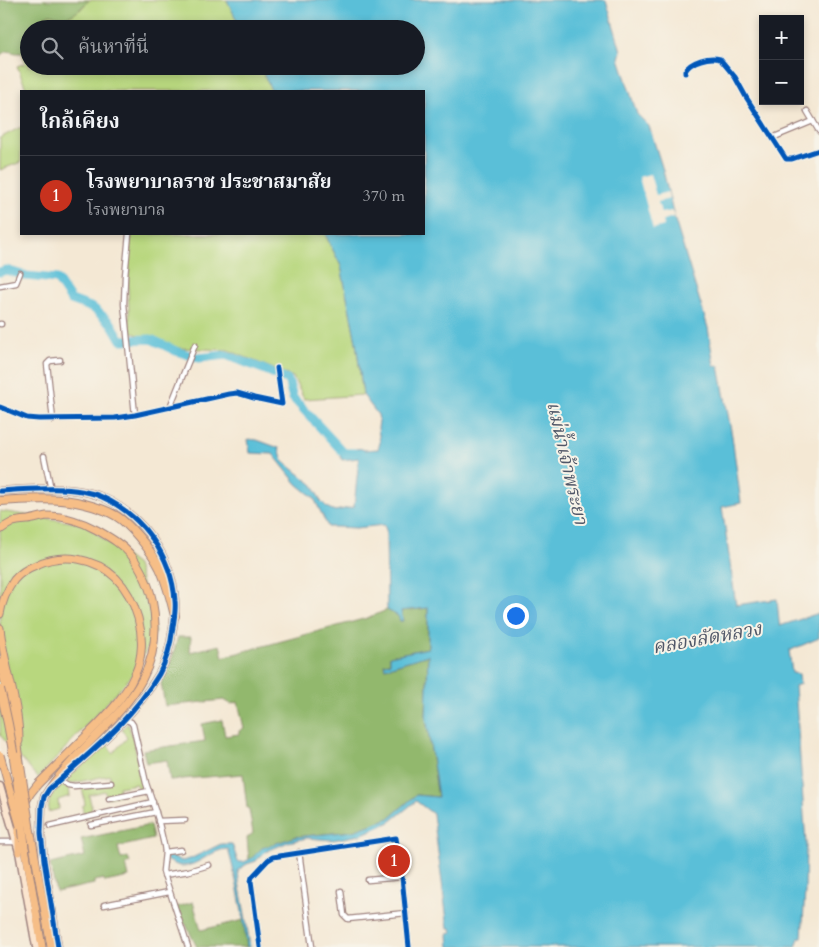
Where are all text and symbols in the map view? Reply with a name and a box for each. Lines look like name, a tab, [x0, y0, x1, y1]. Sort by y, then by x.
map controls	[759, 15, 804, 105]
button: +	[759, 15, 804, 60]
search box	[20, 20, 425, 75]
icon: search	[38, 34, 66, 62]
text: ค้นหาที่นี่	[78, 34, 149, 60]
button: −	[759, 60, 804, 105]
text: ใกล้เคียง	[40, 107, 120, 136]
text: โรงพยาบาลราช ประชาสมาสัย	[87, 169, 331, 195]
text: 1	[52, 185, 60, 207]
text: 370 m	[363, 185, 405, 207]
text: โรงพยาบาล	[87, 199, 165, 221]
water label: แม่น้ำเจ้าพระยา	[540, 398, 596, 528]
your location	[503, 603, 529, 629]
water label: คลองลัดหลวง	[650, 615, 765, 660]
pin: 1	[378, 842, 410, 880]

